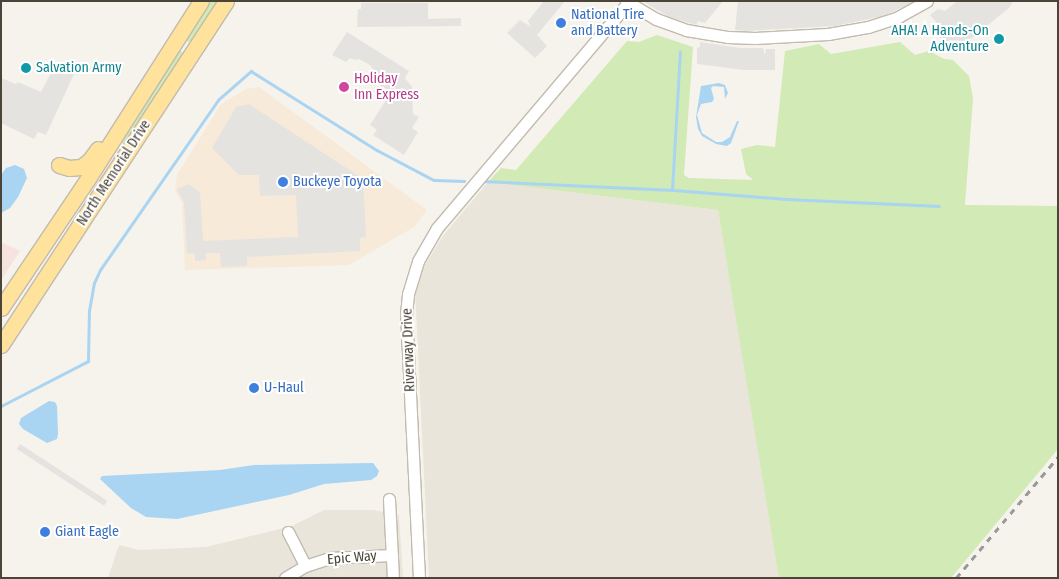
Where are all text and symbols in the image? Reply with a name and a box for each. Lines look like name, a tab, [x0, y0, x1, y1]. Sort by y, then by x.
place label: National Tire and Battery	[571, 7, 644, 40]
marker: National Tire and Battery	[555, 17, 567, 29]
place label: AHA! A Hands-On Adventure	[891, 23, 989, 56]
marker: AHA! A Hands-On Adventure	[993, 33, 1005, 45]
place label: Salvation Army	[36, 60, 121, 76]
marker: Salvation Army	[20, 62, 32, 74]
place label: Holiday Inn Express	[354, 71, 419, 104]
marker: Holiday Inn Express	[338, 81, 350, 93]
street label: North Memorial Drive	[74, 117, 154, 229]
place label: Buckeye Toyota	[293, 174, 382, 190]
marker: Buckeye Toyota	[277, 176, 289, 188]
street label: Riverway Drive	[399, 308, 419, 392]
place label: U-Haul	[264, 380, 304, 396]
marker: U-Haul	[248, 382, 260, 394]
place label: Giant Eagle	[55, 524, 119, 540]
marker: Giant Eagle	[39, 526, 51, 538]
street label: Epic Way	[327, 547, 377, 569]

